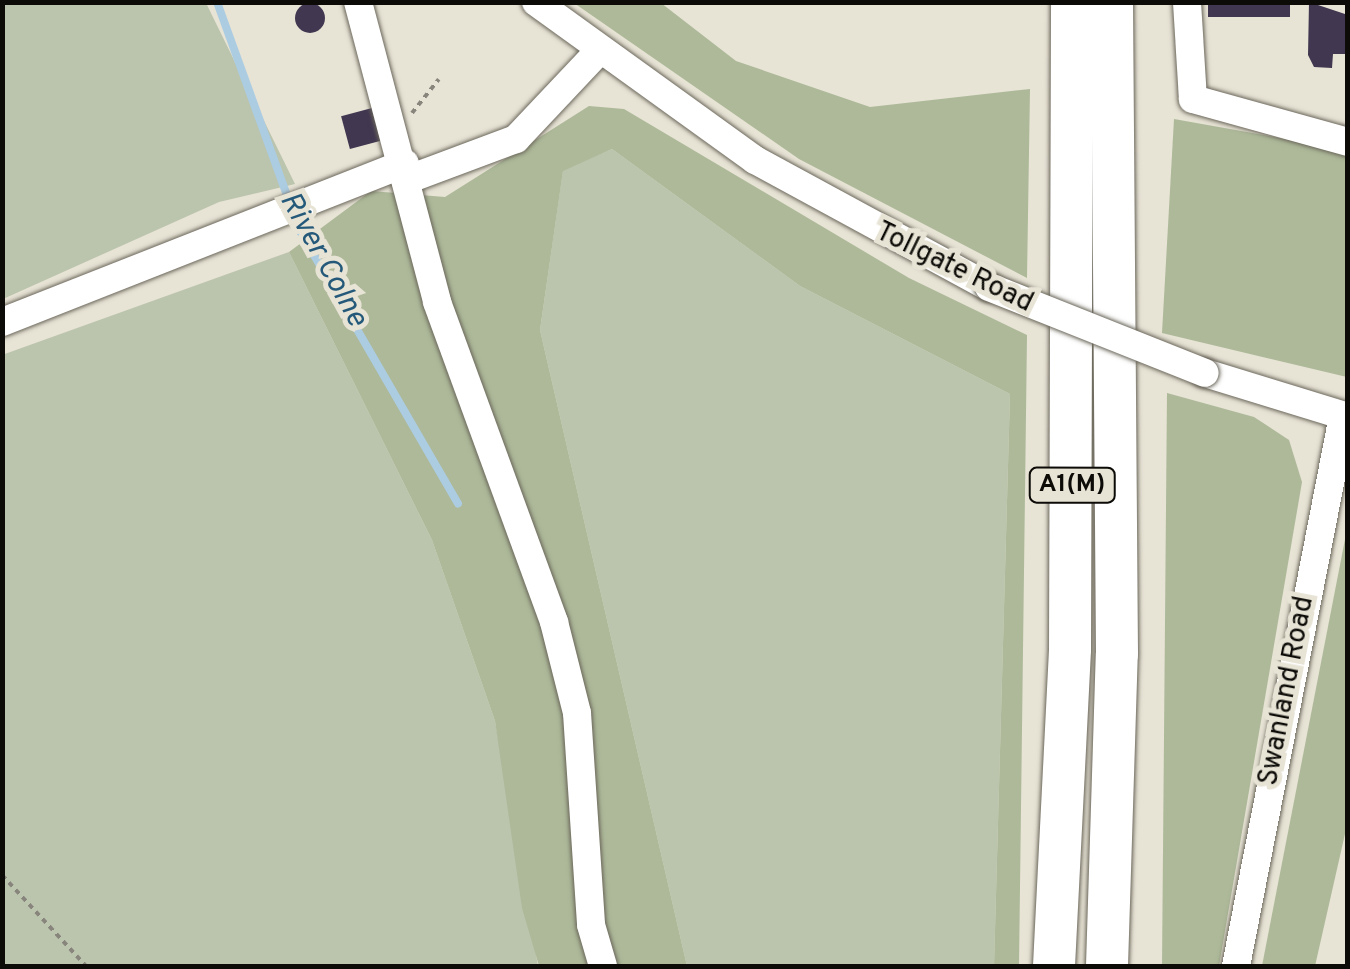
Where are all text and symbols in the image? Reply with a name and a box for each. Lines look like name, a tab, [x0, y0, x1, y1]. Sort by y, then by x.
water label: River Colne	[270, 186, 374, 334]
street label: Tollgate Road	[870, 215, 1038, 321]
road number: A1(M)	[1027, 465, 1117, 505]
street label: Swanland Road	[1252, 593, 1322, 789]

